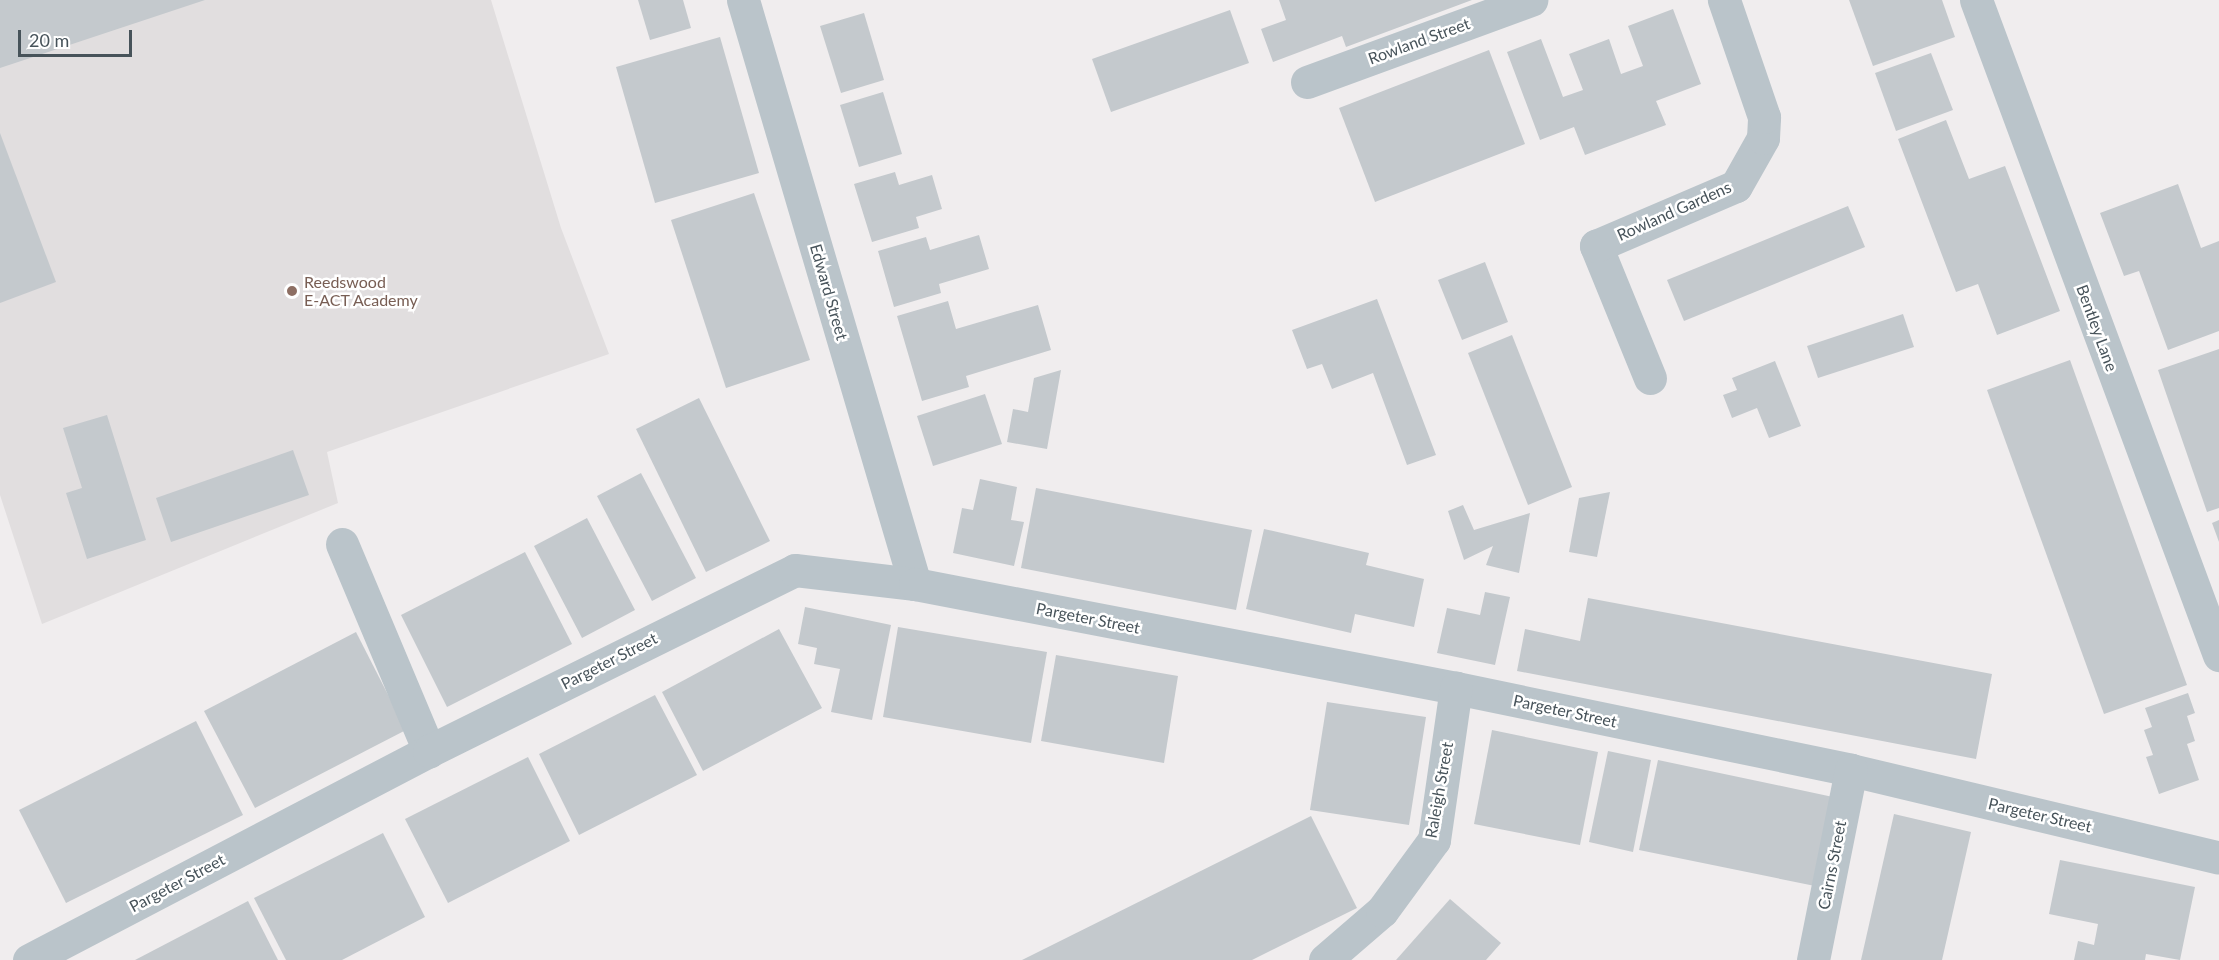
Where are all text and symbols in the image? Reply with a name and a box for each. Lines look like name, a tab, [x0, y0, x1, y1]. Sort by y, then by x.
street label: Rowland Street	[1366, 14, 1472, 68]
scale bar	[21, 18, 135, 56]
text: 20 m	[29, 29, 69, 51]
street label: Rowland Gardens	[1614, 177, 1734, 245]
street label: Edward Street	[806, 242, 852, 342]
place label: Reedswood E-ACT Academy	[304, 272, 419, 310]
street label: Bentley Lane	[2072, 282, 2122, 374]
marker: Reedswood E-ACT Academy	[285, 284, 299, 298]
street label: Pargeter Street	[1034, 598, 1142, 638]
street label: Pargeter Street	[558, 628, 660, 694]
street label: Pargeter Street	[1511, 691, 1619, 731]
street label: Raleigh Street	[1421, 740, 1457, 840]
street label: Pargeter Street	[1986, 794, 2094, 836]
street label: Cairns Street	[1814, 819, 1850, 911]
street label: Pargeter Street	[126, 850, 228, 916]

